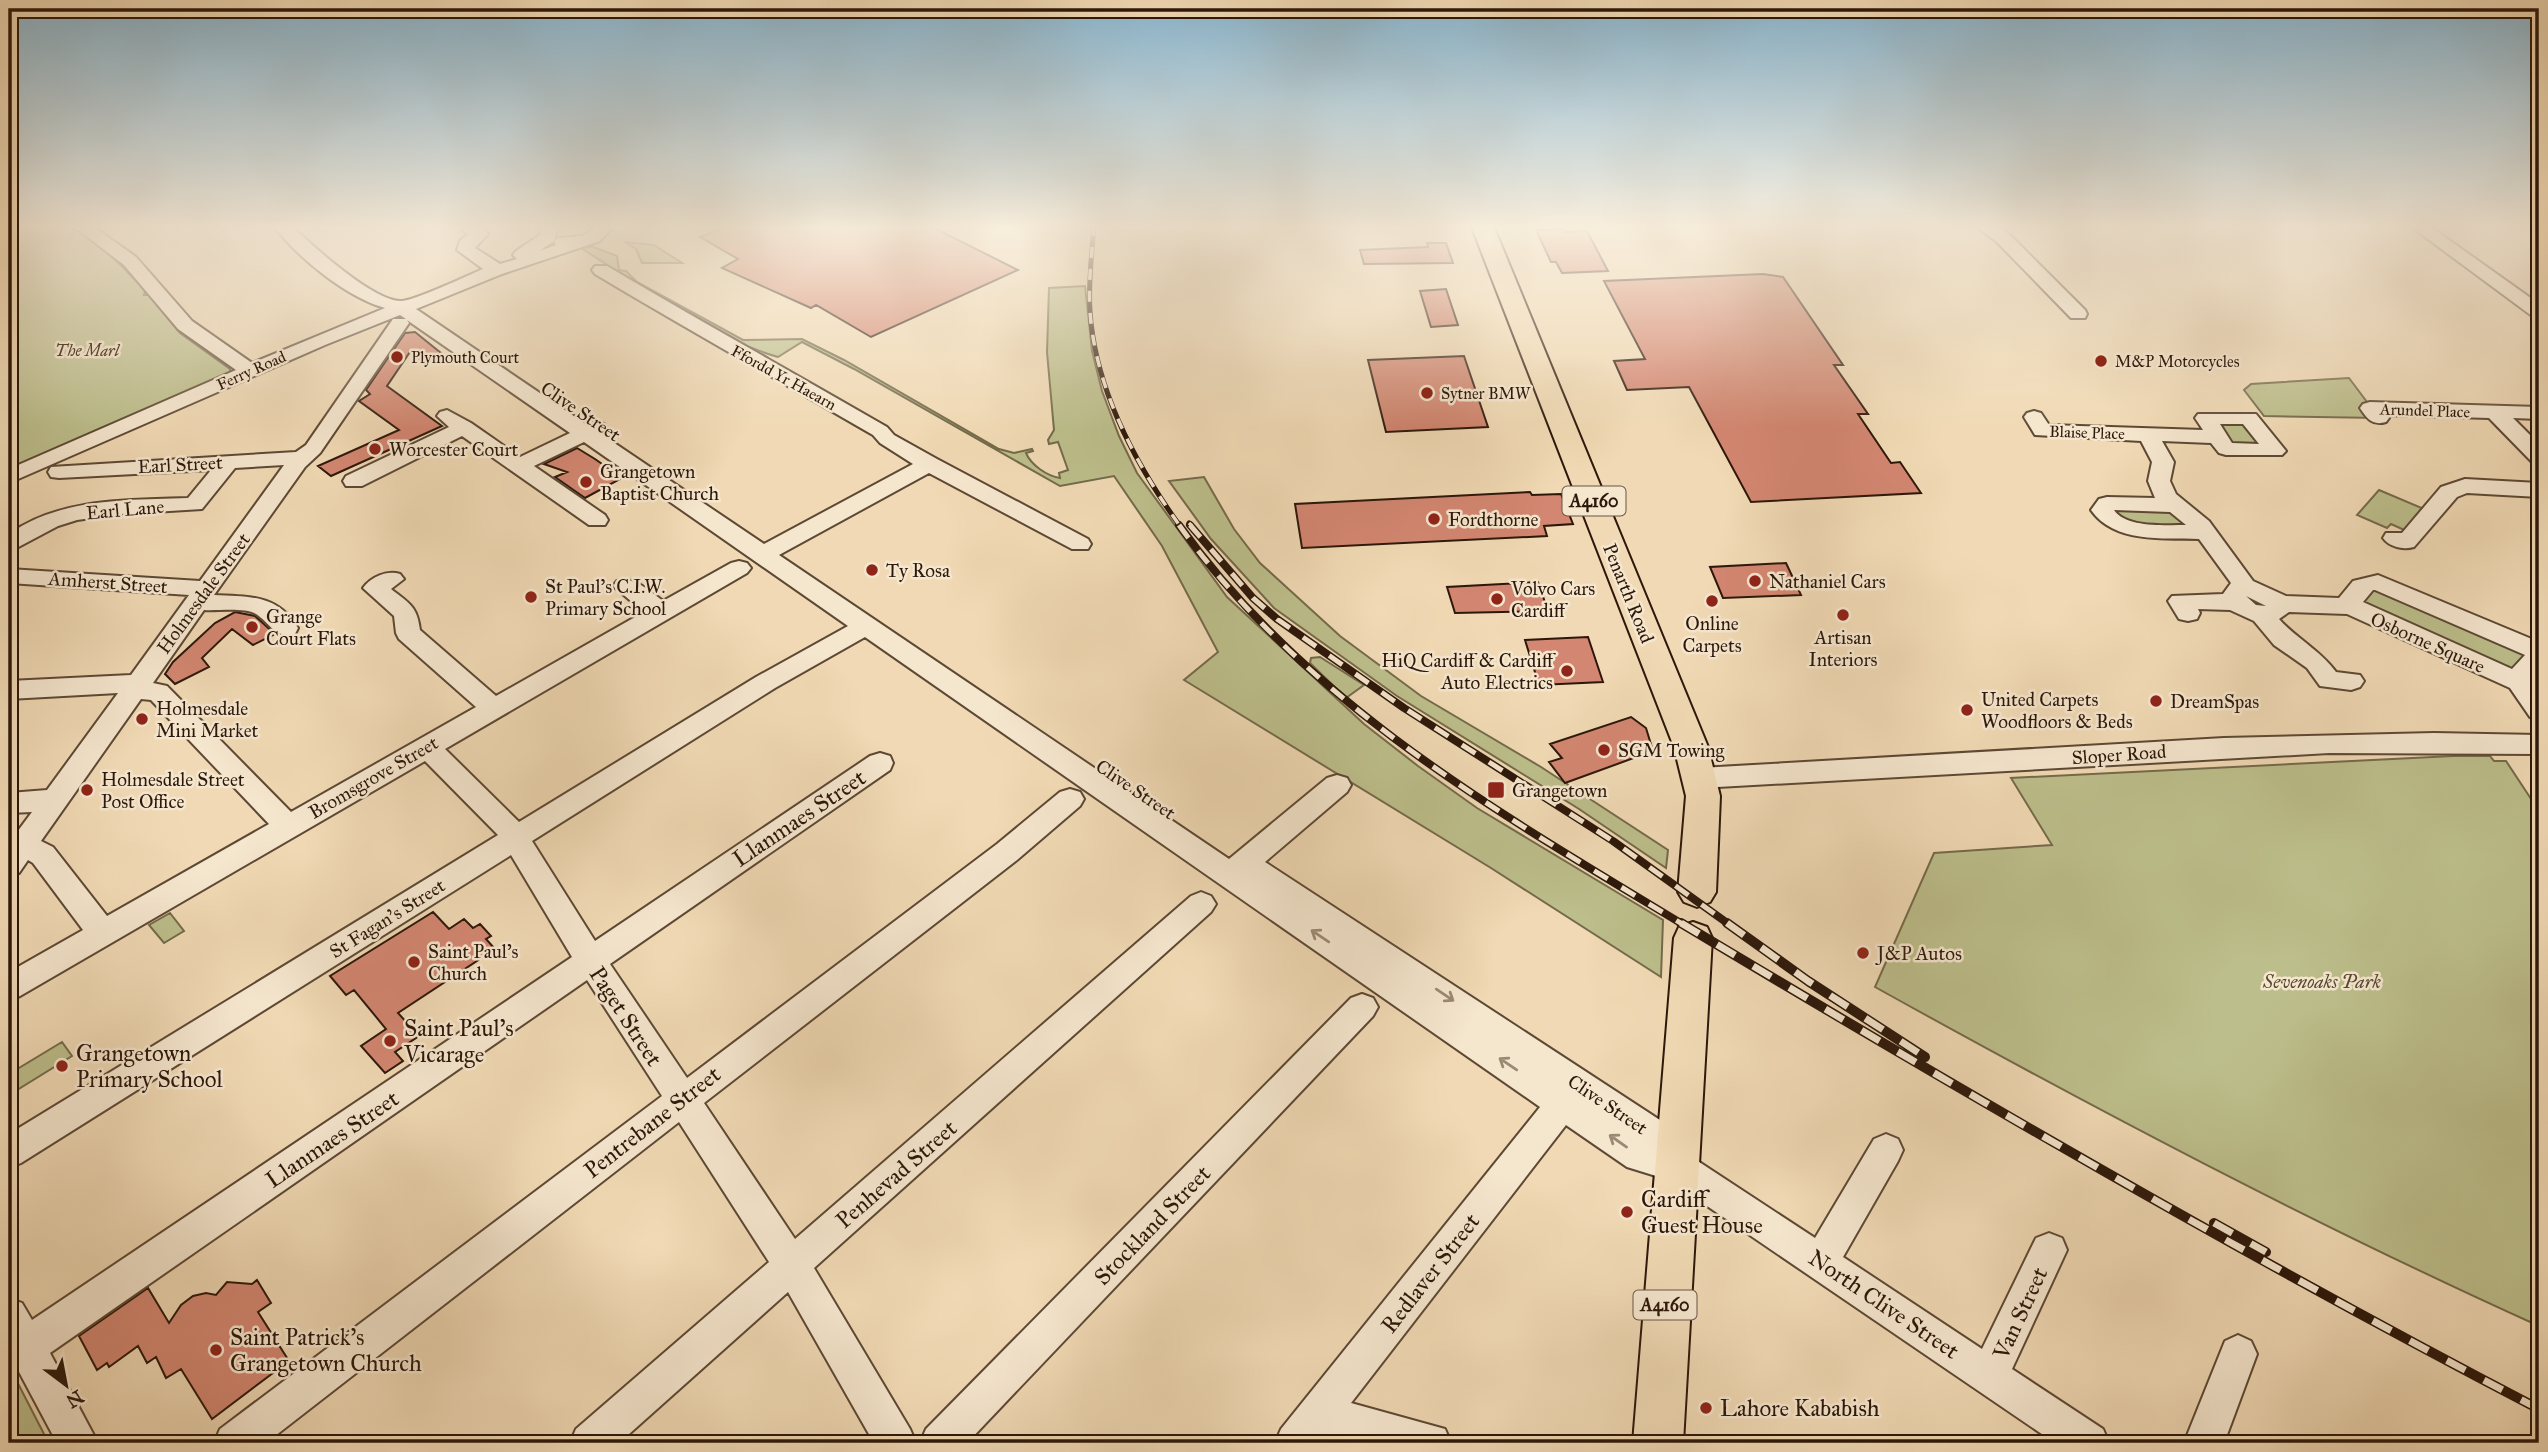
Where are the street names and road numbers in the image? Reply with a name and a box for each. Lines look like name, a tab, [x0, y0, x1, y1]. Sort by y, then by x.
street label: Ffordd Yr Haearn	[728, 341, 840, 414]
street label: Ferry Road	[214, 347, 289, 394]
street label: Clive Street	[536, 376, 625, 447]
street label: Arundel Place	[2379, 399, 2471, 422]
street label: Blaise Place	[2049, 422, 2125, 443]
street label: Earl Street	[137, 451, 223, 478]
road number: A4160	[1562, 486, 1626, 516]
street label: Earl Lane	[85, 495, 165, 524]
street label: Holmesdale Street	[152, 528, 255, 658]
street label: Penarth Road	[1598, 540, 1659, 647]
street label: Amherst Street	[47, 567, 169, 598]
street label: Osborne Square	[2367, 607, 2489, 679]
street label: Bromsgrove Street	[304, 731, 443, 825]
street label: Sloper Road	[2071, 740, 2168, 769]
street label: Clive Street	[1091, 754, 1180, 825]
street label: Llanmaes Street	[727, 763, 871, 873]
street label: St Fagan's Street	[325, 874, 450, 964]
street label: Paget Street	[583, 961, 669, 1072]
street label: Pentrebane Street	[578, 1060, 726, 1184]
street label: Clive Street	[1563, 1069, 1652, 1140]
street label: Llanmaes Street	[260, 1084, 404, 1194]
street label: Penhevad Street	[830, 1114, 962, 1234]
street label: Stockland Street	[1088, 1159, 1216, 1291]
street label: Redlaver Street	[1375, 1208, 1485, 1338]
street label: North Clive Street	[1803, 1243, 1965, 1365]
street label: Van Street	[1986, 1262, 2053, 1364]
road number: A4160	[1634, 1290, 1696, 1320]

